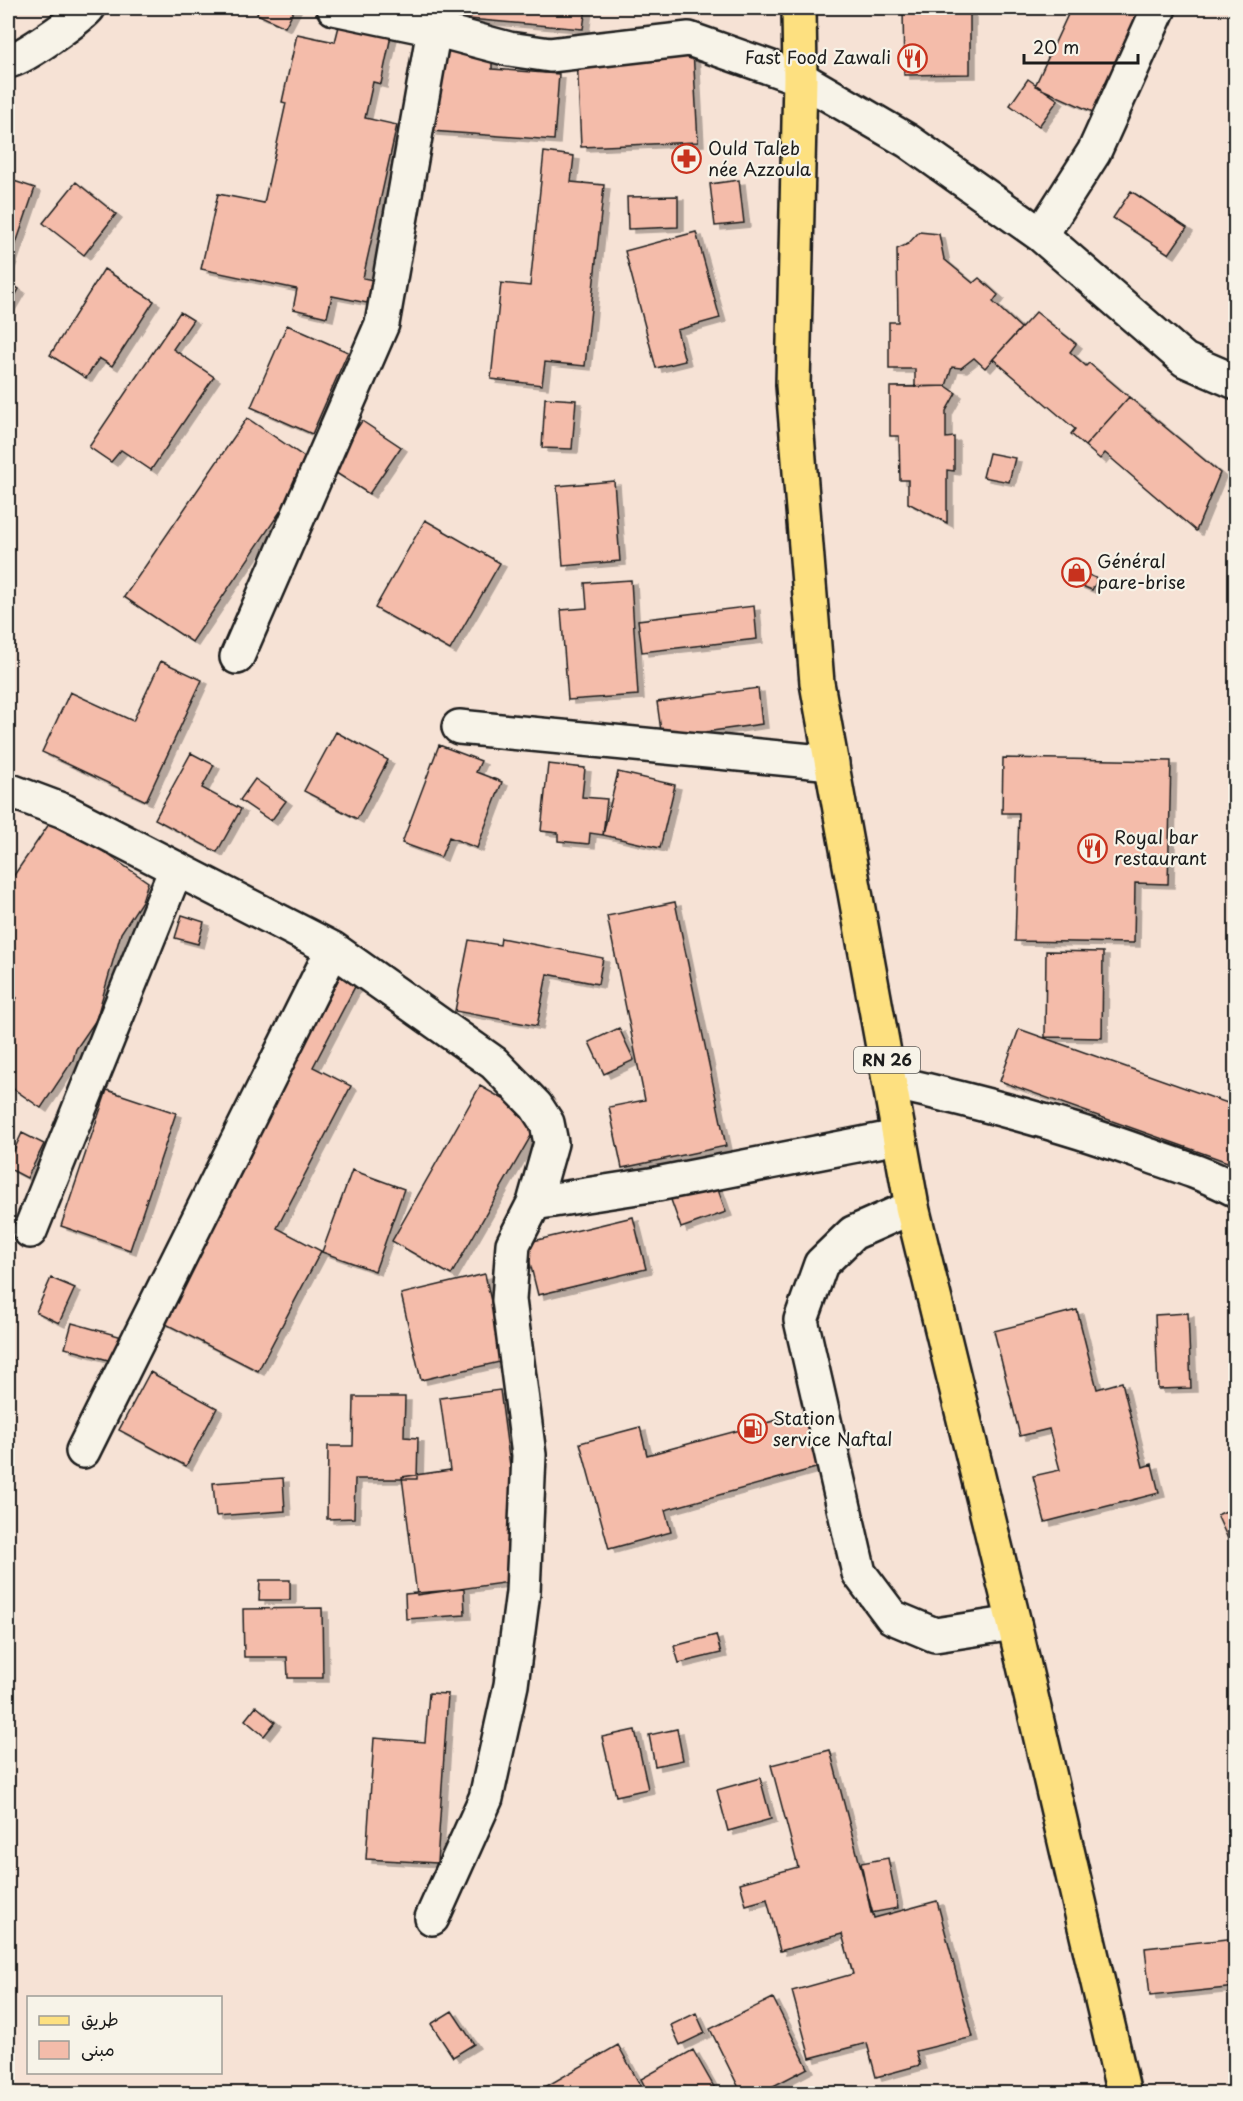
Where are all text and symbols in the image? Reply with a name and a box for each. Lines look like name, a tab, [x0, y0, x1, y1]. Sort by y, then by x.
scale bar	[1024, 27, 1138, 65]
text: 20 m	[1033, 33, 1079, 60]
restaurant icon: Fast Food Zawali	[896, 42, 928, 74]
place label: Fast Food Zawali	[744, 43, 891, 70]
place label: Ould Taleb née Azzoula	[708, 134, 812, 182]
pharmacy icon: Ould Taleb née Azzoula	[671, 143, 703, 175]
place label: Général pare-brise	[1097, 547, 1186, 595]
shop icon: Général pare-brise	[1060, 556, 1092, 588]
place label: Royal bar restaurant	[1114, 823, 1207, 871]
restaurant icon: Royal bar restaurant	[1077, 832, 1109, 864]
road number: RN 26	[854, 1047, 920, 1073]
place label: Station service Naftal	[773, 1404, 893, 1452]
fuel station icon: Station service Naftal	[736, 1413, 768, 1445]
legend	[27, 1996, 222, 2074]
text: طريق	[81, 2005, 119, 2032]
text: مبنى	[81, 2035, 115, 2062]

